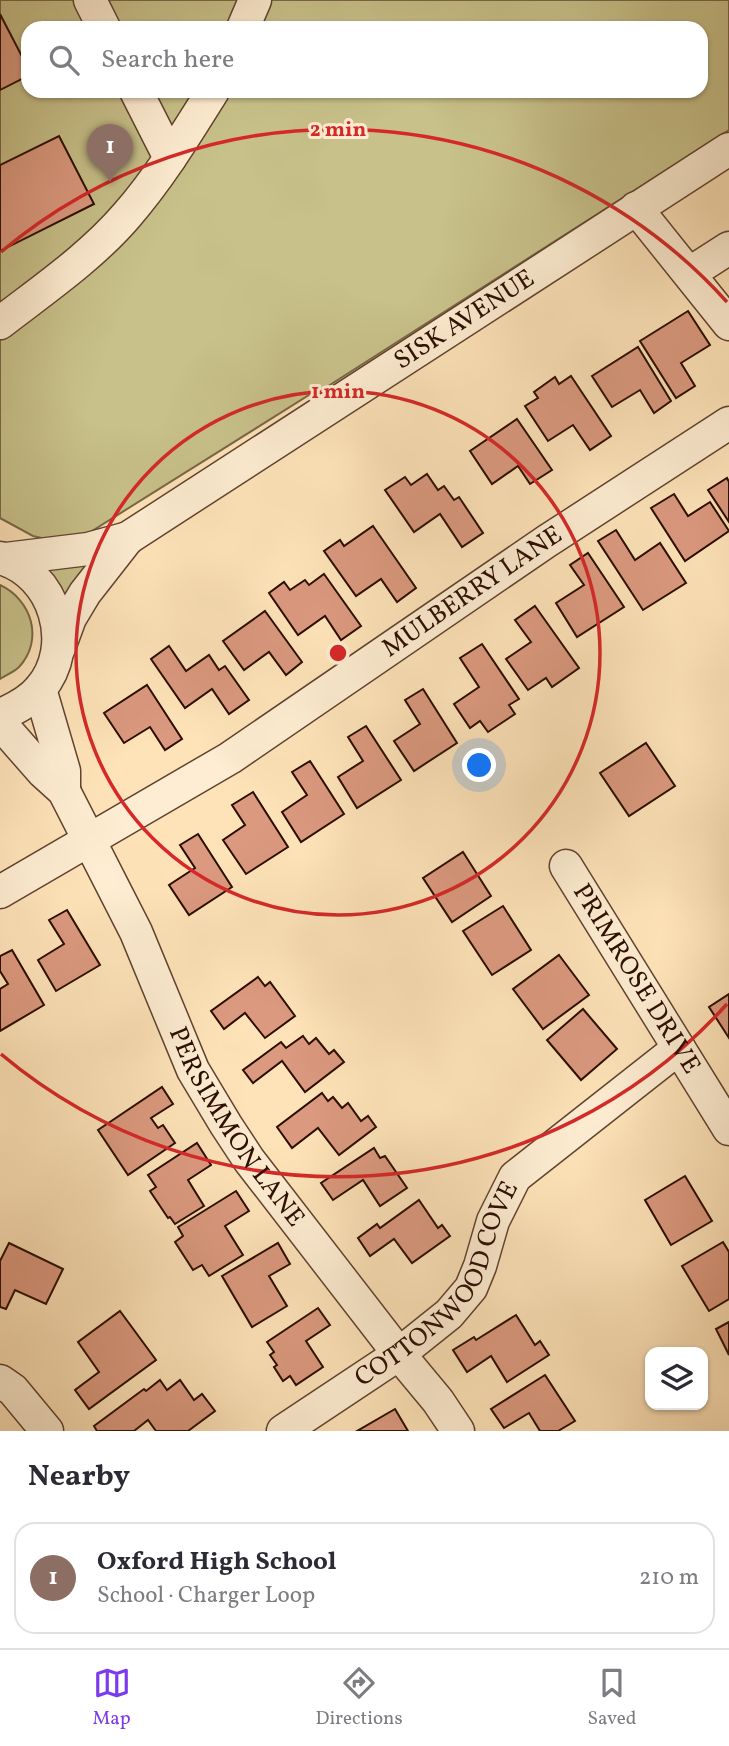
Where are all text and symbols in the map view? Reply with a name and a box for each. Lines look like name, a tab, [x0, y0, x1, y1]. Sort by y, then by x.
search box	[21, 21, 708, 98]
icon: search	[45, 41, 83, 79]
text: Search here	[101, 42, 234, 78]
text: 2 min	[310, 116, 366, 145]
pin: 1	[87, 124, 133, 182]
street label: SISK AVENUE	[387, 261, 542, 379]
text: 1 min	[311, 378, 365, 407]
street label: MULBERRY LANE	[375, 518, 570, 667]
centre of rings	[326, 641, 350, 665]
your location	[462, 748, 496, 782]
street label: PRIMROSE DRIVE	[563, 877, 709, 1081]
street label: PERSIMMON LANE	[159, 1021, 313, 1235]
street label: COTTONWOOD COVE	[348, 1175, 528, 1396]
map controls	[645, 1347, 708, 1410]
button: layers	[645, 1347, 708, 1410]
text: Nearby	[28, 1456, 130, 1498]
text: Oxford High School	[97, 1544, 337, 1580]
text: 1	[48, 1562, 58, 1594]
text: 210 m	[639, 1562, 699, 1594]
text: School · Charger Loop	[97, 1580, 315, 1612]
tab: Map	[92, 1664, 131, 1732]
tab: Directions	[316, 1664, 403, 1732]
tab: Saved	[588, 1664, 636, 1732]

